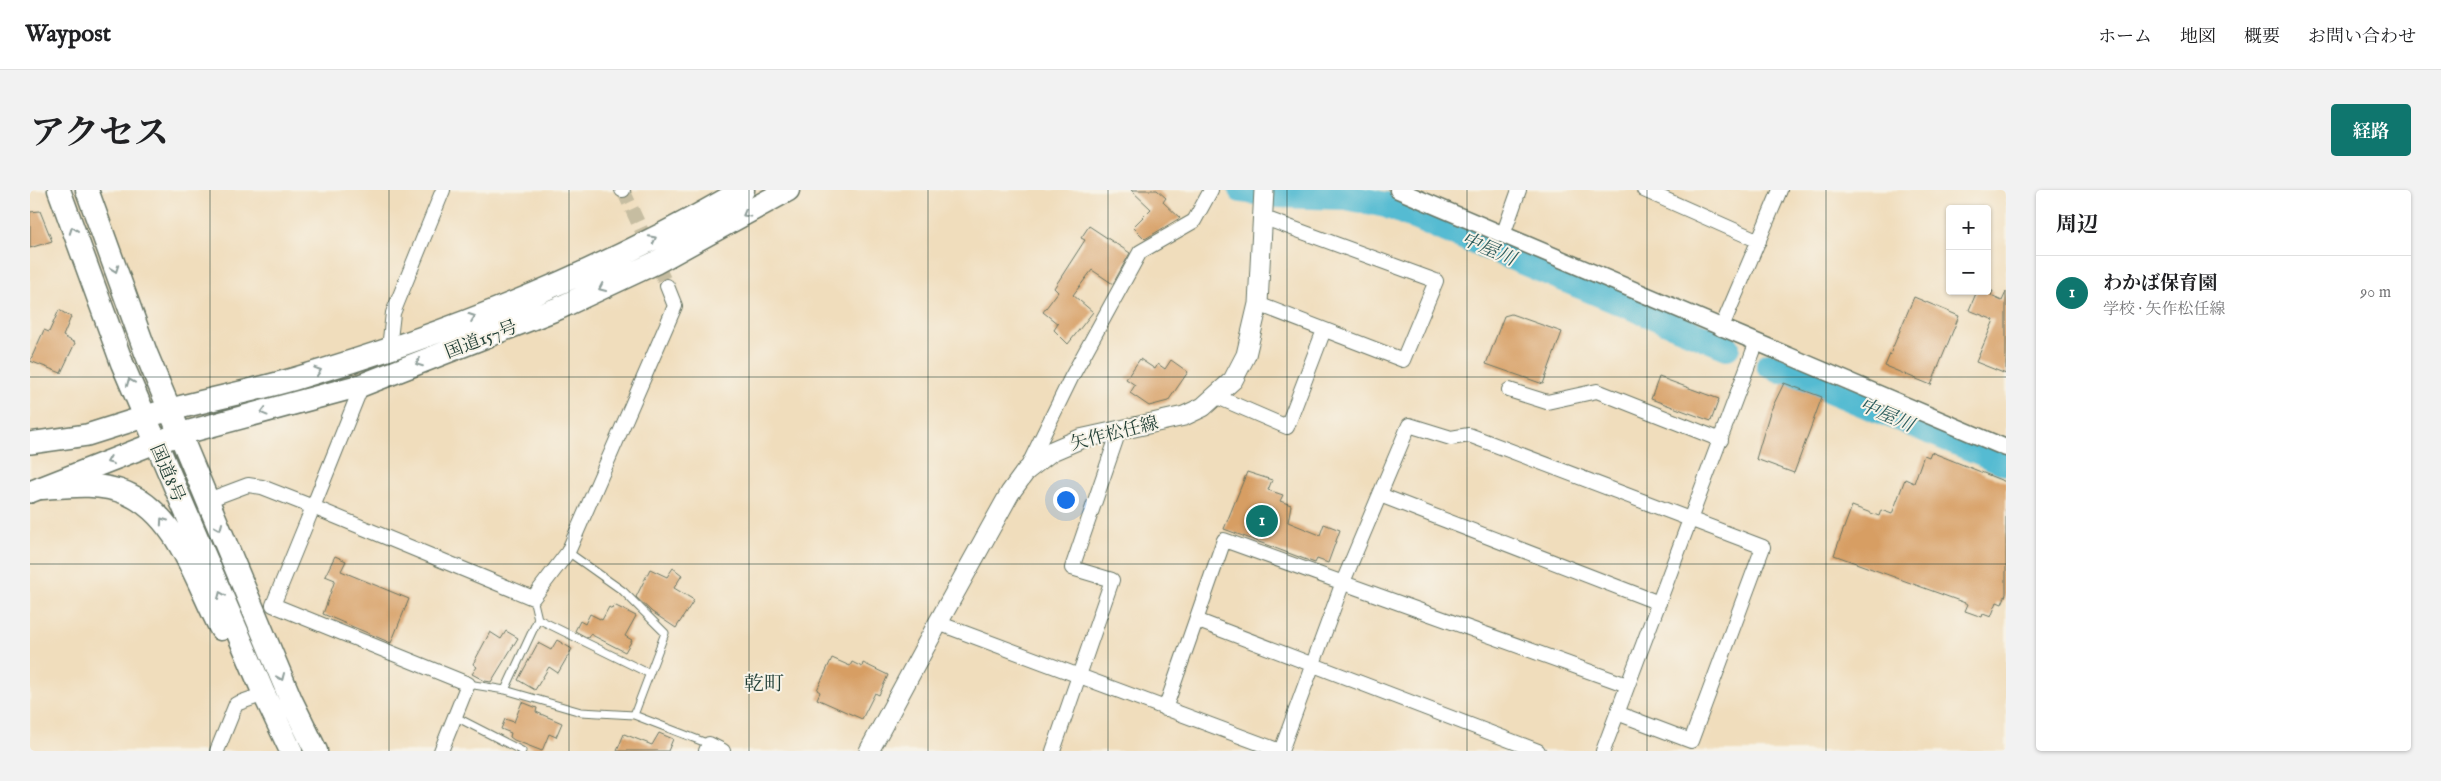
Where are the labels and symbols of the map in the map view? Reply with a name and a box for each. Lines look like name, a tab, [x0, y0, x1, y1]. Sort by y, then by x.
one-way arrow	[742, 207, 751, 217]
one-way arrow	[69, 226, 79, 234]
water label: 中屋川	[1457, 228, 1521, 273]
one-way arrow	[647, 235, 656, 245]
one-way arrow	[109, 264, 119, 272]
one-way arrow	[598, 282, 607, 293]
one-way arrow	[467, 313, 476, 323]
street label: 国道157号	[442, 316, 521, 365]
one-way arrow	[415, 357, 424, 367]
one-way arrow	[314, 367, 322, 377]
one-way arrow	[125, 378, 136, 387]
water label: 中屋川	[1855, 394, 1919, 439]
one-way arrow	[261, 406, 269, 416]
street label: 矢作松任線	[1068, 412, 1161, 457]
street label: 国道8号	[144, 441, 189, 506]
one-way arrow	[106, 455, 114, 465]
your location	[1053, 487, 1079, 513]
pin: 1	[1246, 502, 1278, 540]
one-way arrow	[160, 517, 169, 527]
one-way arrow	[212, 522, 223, 531]
one-way arrow	[216, 591, 227, 600]
one-way arrow	[275, 672, 286, 681]
district label: 乾町	[744, 672, 784, 697]

